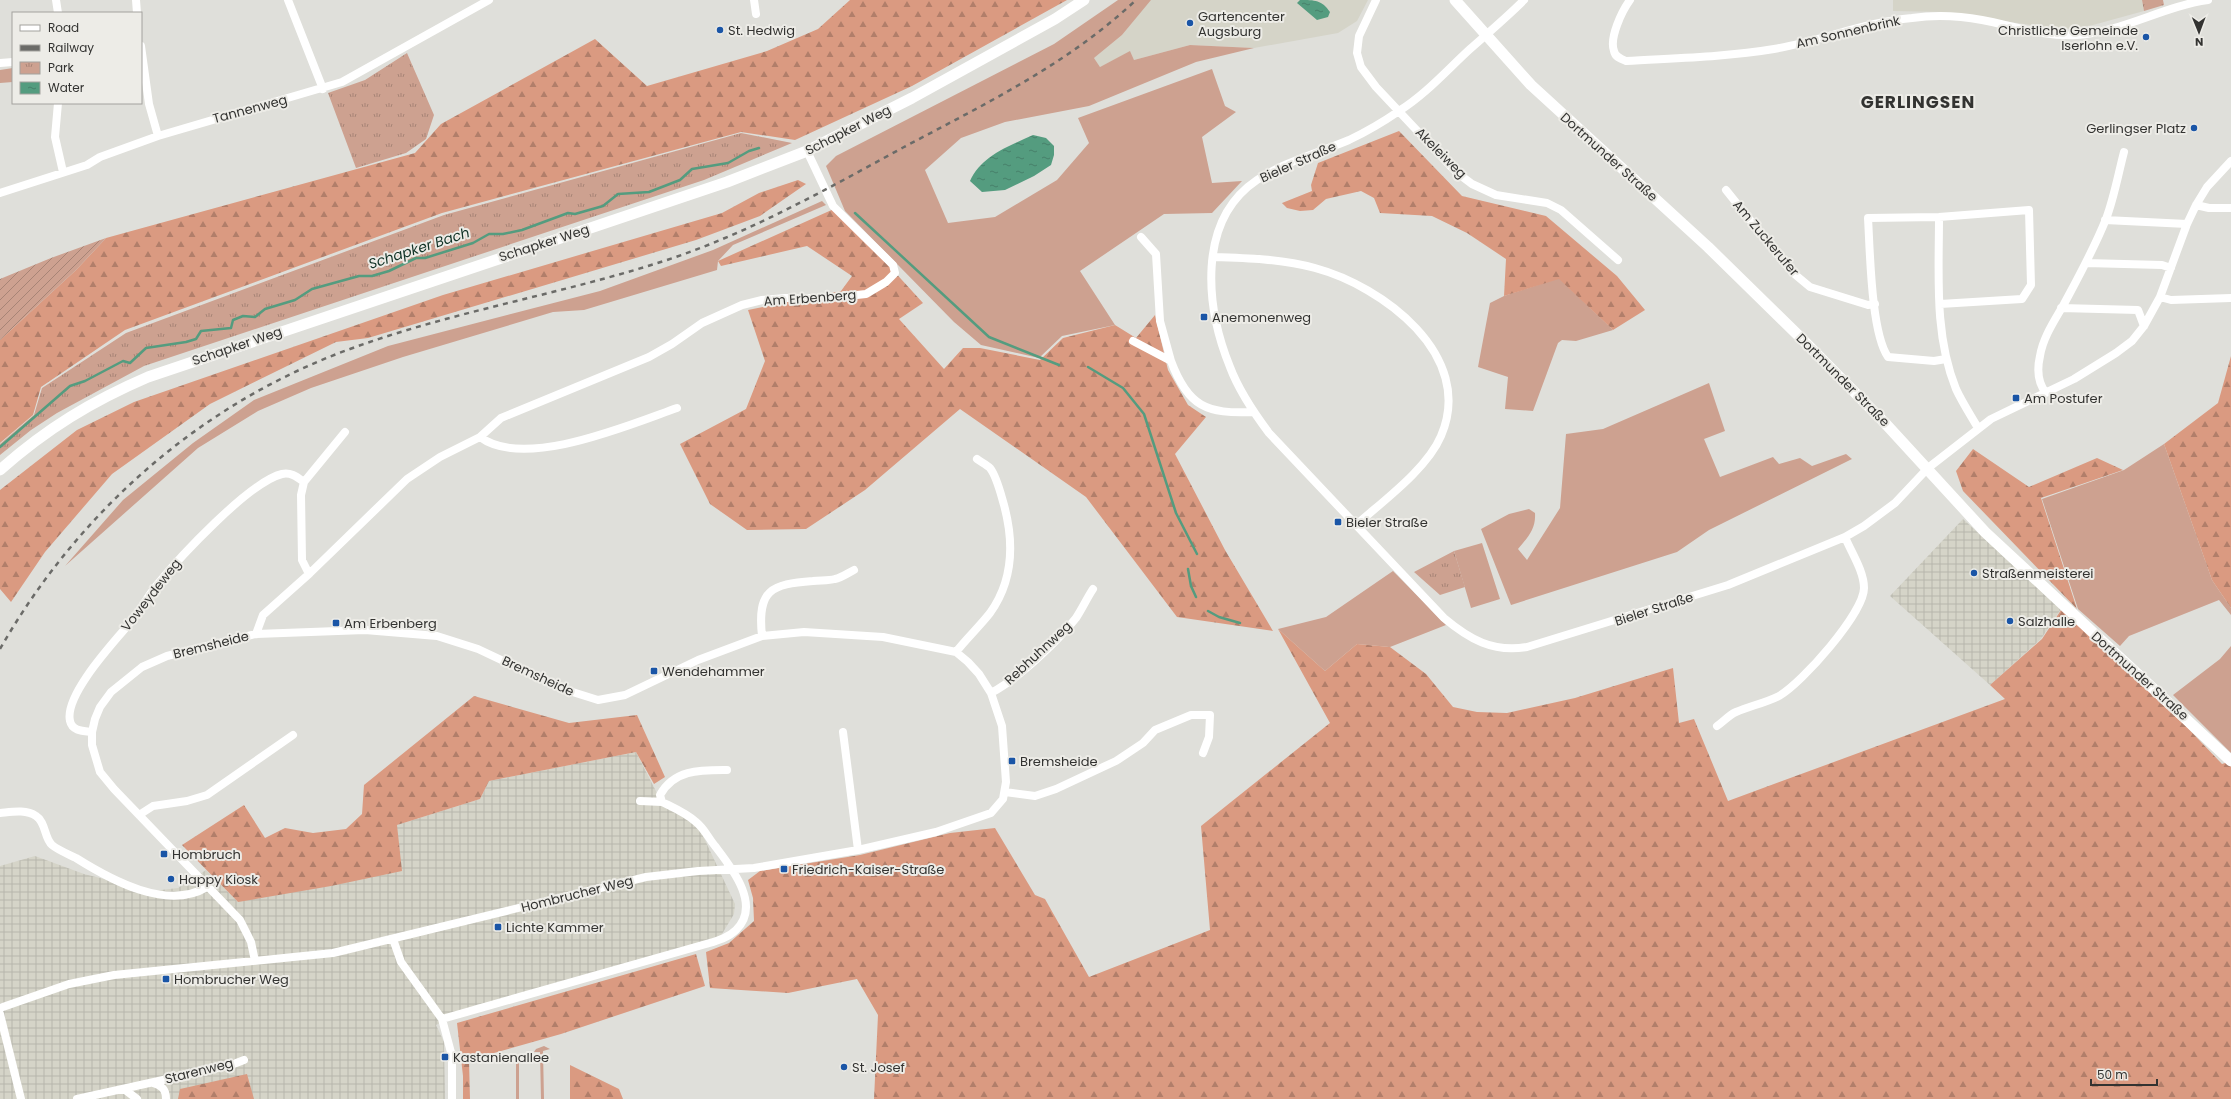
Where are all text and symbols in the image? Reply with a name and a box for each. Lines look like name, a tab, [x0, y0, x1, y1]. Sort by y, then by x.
place label: Gartencenter Augsburg	[1198, 7, 1285, 41]
street label: Am Sonnenbrink	[1794, 11, 1902, 53]
legend	[12, 12, 142, 104]
north arrow	[2179, 12, 2219, 52]
marker: Gartencenter Augsburg	[1185, 18, 1195, 28]
text: Road	[48, 19, 79, 36]
place label: St. Hedwig	[728, 21, 795, 40]
place label: Christliche Gemeinde Iserlohn e.V.	[1998, 21, 2138, 55]
marker: St. Hedwig	[715, 25, 725, 35]
marker: Christliche Gemeinde Iserlohn e.V.	[2141, 32, 2151, 42]
text: N	[2195, 34, 2203, 50]
text: Railway	[48, 39, 94, 56]
text: Park	[48, 59, 75, 76]
text: Water	[48, 79, 85, 96]
street label: Tannenweg	[211, 90, 289, 128]
district label: GERLINGSEN	[1861, 90, 1975, 114]
street label: Schapker Weg	[802, 100, 894, 160]
street label: Dortmunder Straße	[1556, 108, 1662, 206]
place label: Gerlingser Platz	[2086, 119, 2186, 138]
street label: Akeleiweg	[1411, 123, 1471, 183]
marker: Gerlingser Platz	[2189, 123, 2199, 133]
street label: Bieler Straße	[1257, 137, 1339, 187]
street label: Am Zuckerufer	[1729, 196, 1804, 280]
street label: Schapker Weg	[496, 219, 592, 267]
water label: Schapker Bach	[366, 222, 472, 274]
street label: Am Erbenberg	[763, 285, 857, 311]
place label: Anemonenweg	[1212, 308, 1311, 327]
marker: Anemonenweg	[1199, 312, 1209, 322]
street label: Schapker Weg	[189, 322, 285, 370]
street label: Dortmunder Straße	[1792, 329, 1894, 431]
place label: Am Postufer	[2024, 389, 2103, 408]
marker: Am Postufer	[2011, 393, 2021, 403]
place label: Bieler Straße	[1346, 513, 1428, 532]
marker: Bieler Straße	[1333, 517, 1343, 527]
street label: Voweydeweg	[117, 555, 185, 635]
place label: Straßenmeisterei	[1982, 564, 2094, 583]
marker: Straßenmeisterei	[1969, 568, 1979, 578]
street label: Bieler Straße	[1612, 587, 1696, 631]
place label: Salzhalle	[2018, 612, 2075, 631]
place label: Am Erbenberg	[344, 614, 437, 633]
marker: Salzhalle	[2005, 616, 2015, 626]
street label: Rebhuhnweg	[1000, 617, 1076, 689]
marker: Am Erbenberg	[331, 618, 341, 628]
street label: Bremsheide	[171, 626, 251, 664]
street label: Dortmunder Straße	[2087, 627, 2193, 725]
street label: Bremsheide	[499, 651, 577, 701]
place label: Wendehammer	[662, 662, 765, 681]
marker: Wendehammer	[649, 666, 659, 676]
place label: Bremsheide	[1020, 752, 1097, 771]
marker: Bremsheide	[1007, 756, 1017, 766]
place label: Hombruch	[172, 845, 241, 864]
marker: Hombruch	[159, 849, 169, 859]
place label: Friedrich-Kaiser-Straße	[792, 860, 944, 879]
marker: Friedrich-Kaiser-Straße	[779, 864, 789, 874]
place label: Happy Kiosk	[179, 870, 258, 889]
street label: Hombrucher Weg	[519, 871, 635, 917]
marker: Happy Kiosk	[166, 874, 176, 884]
place label: Lichte Kammer	[506, 918, 604, 937]
marker: Lichte Kammer	[493, 922, 503, 932]
place label: Hombrucher Weg	[174, 970, 289, 989]
marker: Hombrucher Weg	[161, 974, 171, 984]
place label: Kastanienallee	[453, 1048, 549, 1067]
marker: Kastanienallee	[440, 1052, 450, 1062]
street label: Starenweg	[163, 1053, 235, 1089]
place label: St. Josef	[852, 1058, 905, 1077]
scale bar	[2091, 1061, 2157, 1087]
marker: St. Josef	[839, 1062, 849, 1072]
text: 50 m	[2097, 1066, 2128, 1083]

